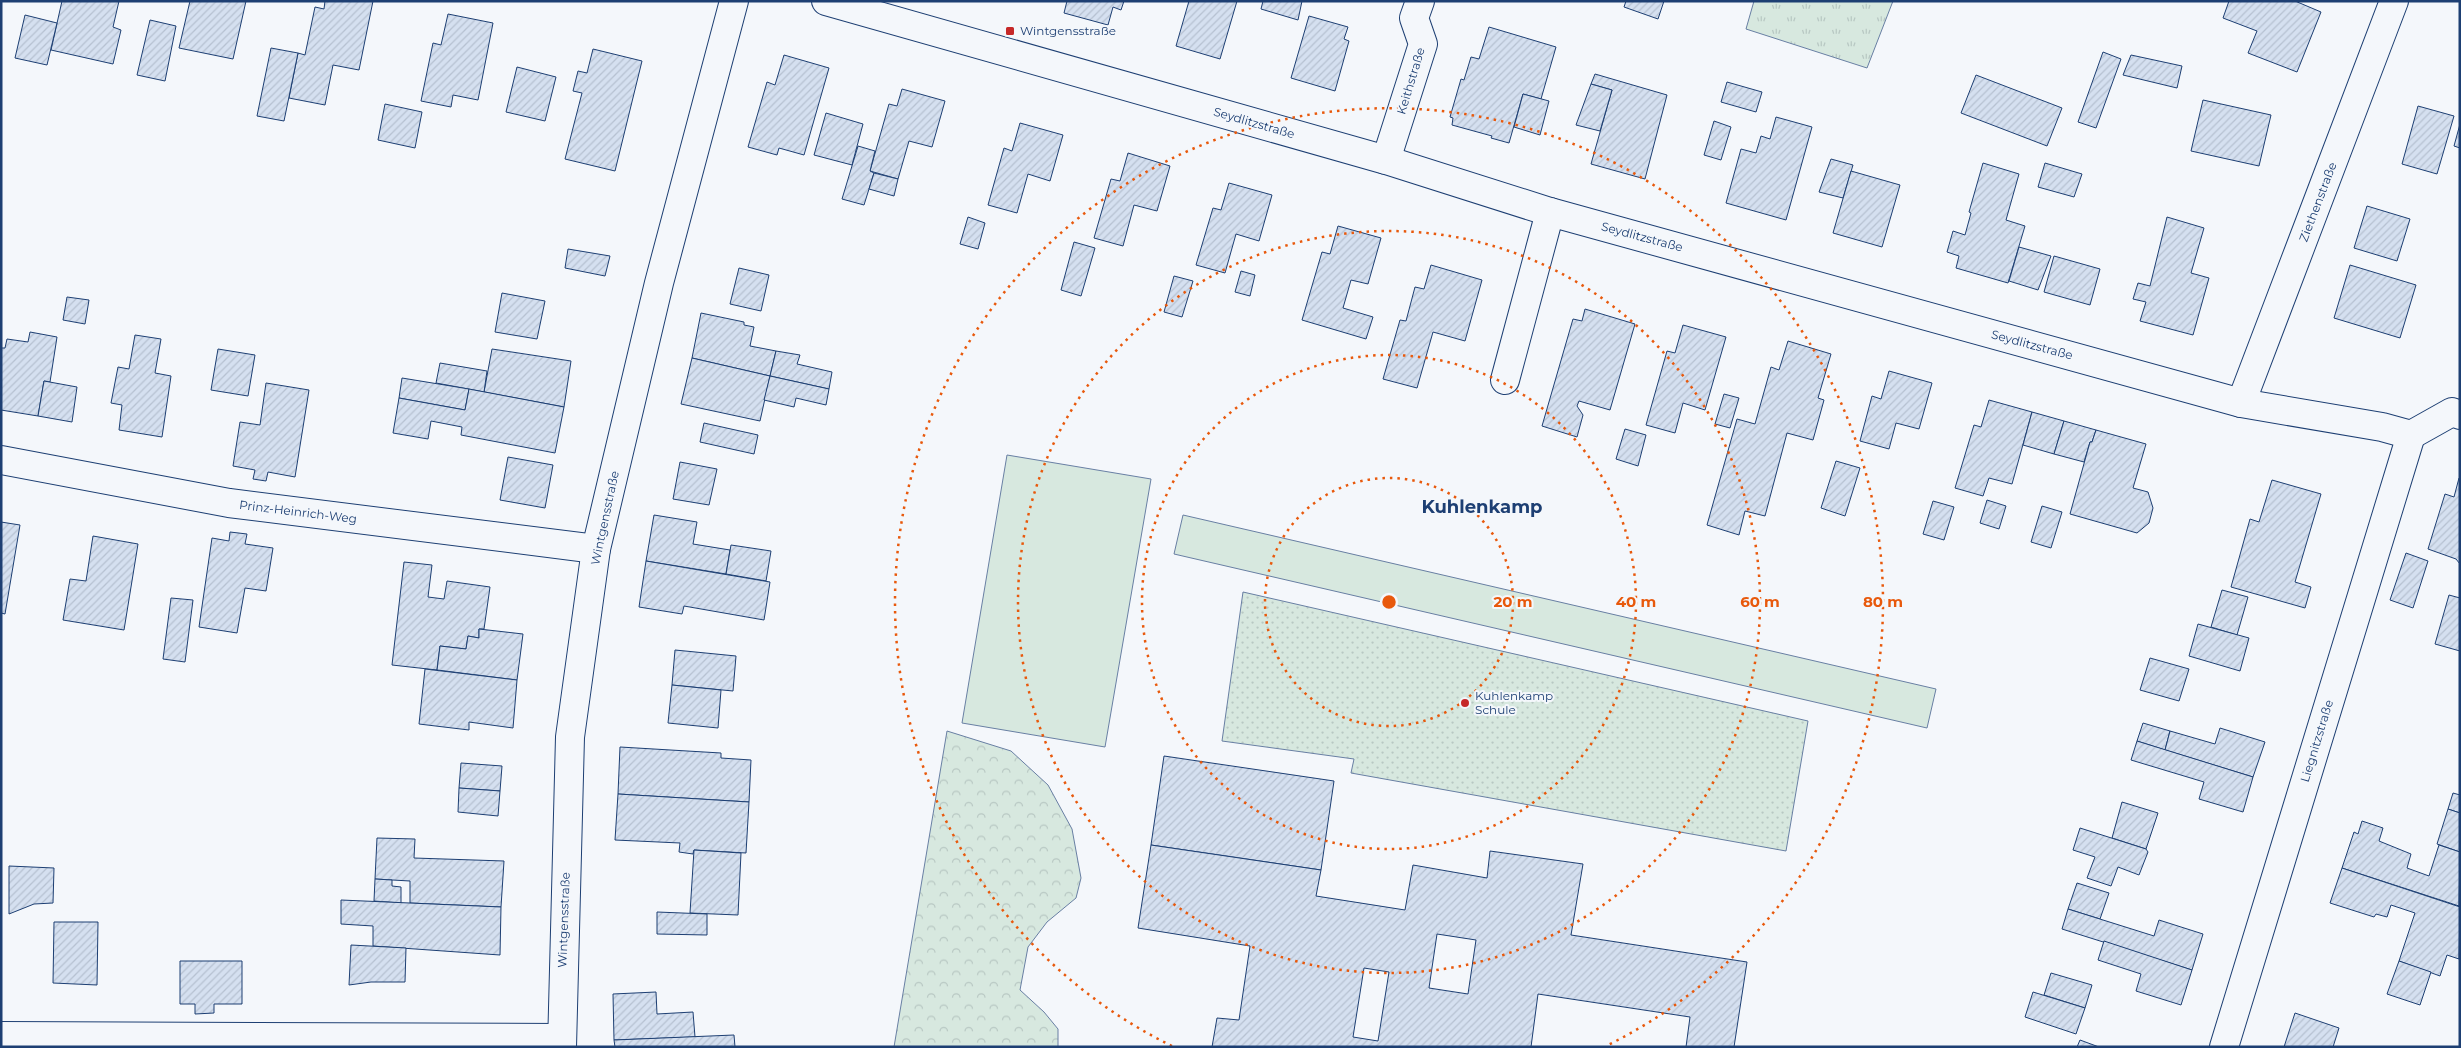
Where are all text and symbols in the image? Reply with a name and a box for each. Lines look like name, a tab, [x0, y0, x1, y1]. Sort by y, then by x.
place label: Wintgensstraße	[1020, 23, 1116, 38]
marker: Wintgensstraße	[1004, 25, 1016, 37]
street label: Keithstraße	[1393, 46, 1428, 116]
street label: Seydlitzstraße	[1212, 104, 1296, 141]
street label: Ziethenstraße	[2295, 160, 2340, 244]
street label: Seydlitzstraße	[1600, 218, 1685, 255]
street label: Seydlitzstraße	[1990, 326, 2075, 363]
street label: Wintgensstraße	[587, 469, 622, 566]
district label: Kuhlenkamp	[1421, 496, 1543, 518]
street label: Prinz-Heinrich-Weg	[238, 497, 358, 526]
text: 20 m	[1493, 592, 1533, 611]
text: 40 m	[1616, 592, 1656, 611]
text: 60 m	[1740, 592, 1780, 611]
text: 80 m	[1863, 592, 1903, 611]
centre of rings	[1380, 593, 1398, 611]
place label: Kuhlenkamp Schule	[1475, 688, 1553, 717]
marker: Kuhlenkamp Schule	[1459, 697, 1471, 709]
street label: Liegnitzstraße	[2297, 698, 2336, 784]
street label: Wintgensstraße	[554, 872, 573, 968]

